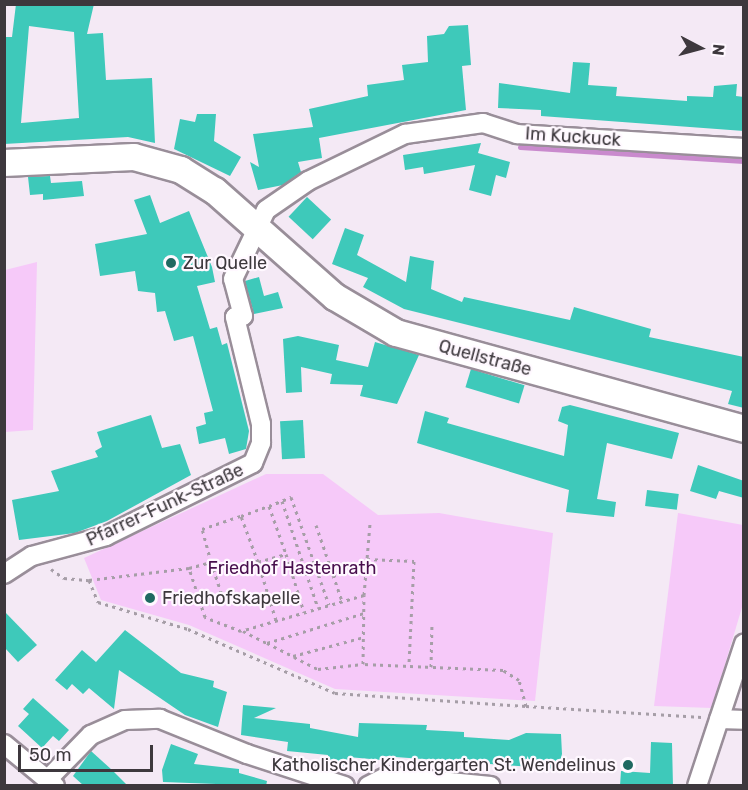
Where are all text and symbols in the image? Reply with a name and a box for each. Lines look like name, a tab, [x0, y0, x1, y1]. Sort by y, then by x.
north arrow	[670, 18, 730, 78]
text: N	[708, 43, 728, 57]
street label: Im Kuckuck	[524, 123, 622, 151]
place label: Zur Quelle	[183, 252, 268, 274]
marker: Zur Quelle	[164, 256, 178, 270]
street label: Quellstraße	[436, 335, 534, 381]
street label: Pfarrer-Funk-Straße	[83, 459, 247, 551]
park label: Friedhof Hastenrath	[207, 557, 377, 579]
place label: Friedhofskapelle	[162, 587, 300, 609]
marker: Friedhofskapelle	[143, 591, 157, 605]
scale bar	[21, 733, 156, 771]
text: 50 m	[29, 744, 72, 766]
place label: Katholischer Kindergarten St. Wendelinus	[271, 754, 616, 776]
marker: Katholischer Kindergarten St. Wendelinus	[621, 758, 635, 772]

